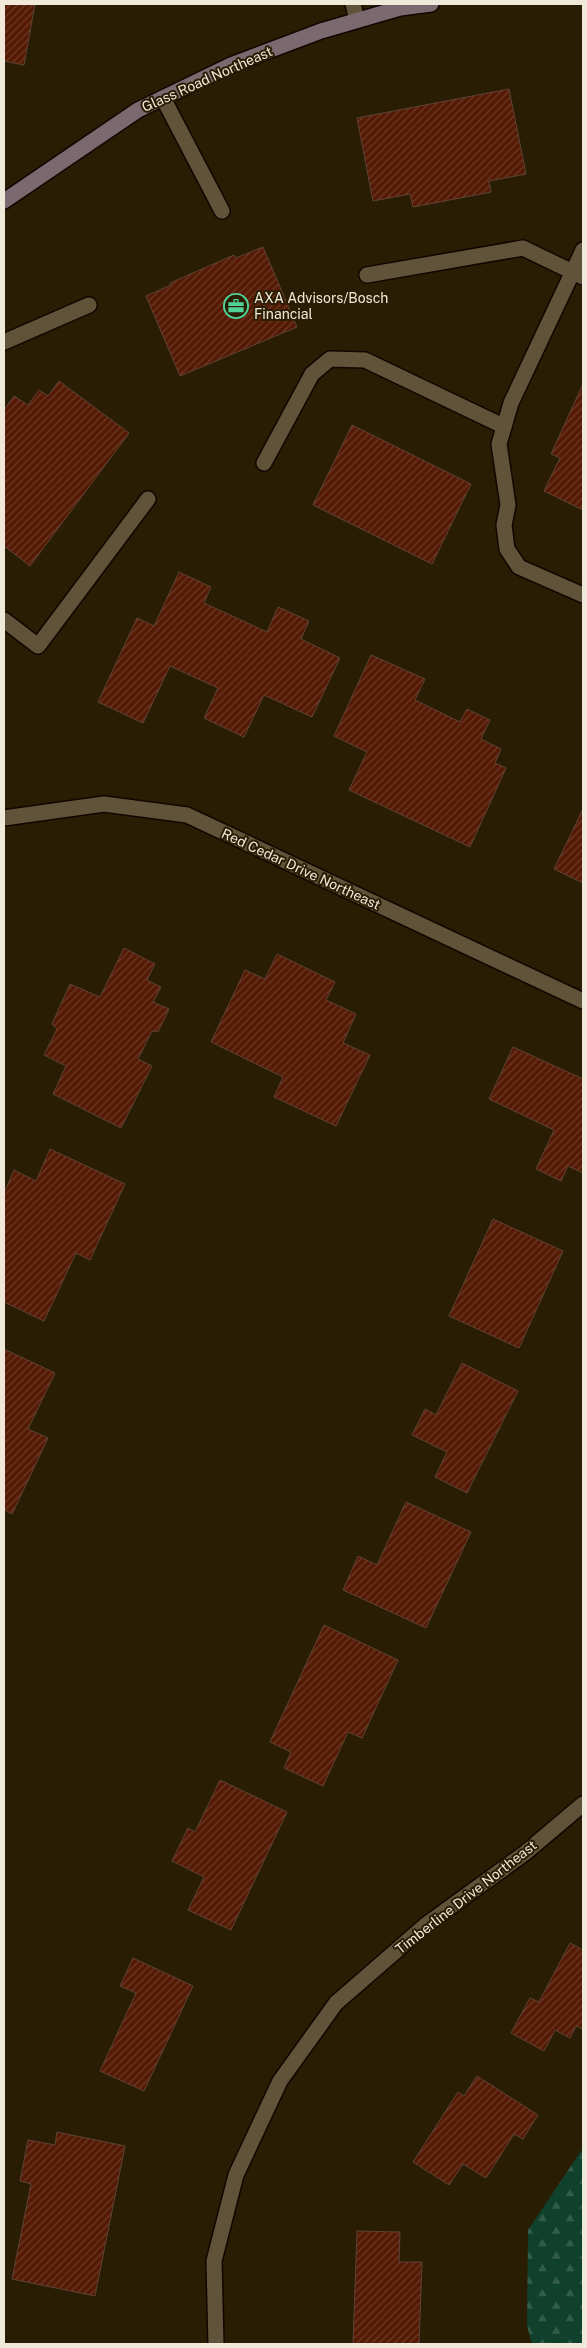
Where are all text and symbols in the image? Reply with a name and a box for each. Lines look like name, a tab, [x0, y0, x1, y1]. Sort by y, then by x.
street label: Glass Road Northeast	[139, 43, 275, 115]
place label: AXA Advisors/Bosch Financial	[254, 290, 388, 322]
office icon: AXA Advisors/Bosch Financial	[223, 293, 249, 319]
street label: Red Cedar Drive Northeast	[219, 825, 383, 913]
street label: Timberline Drive Northeast	[392, 1837, 540, 1957]

